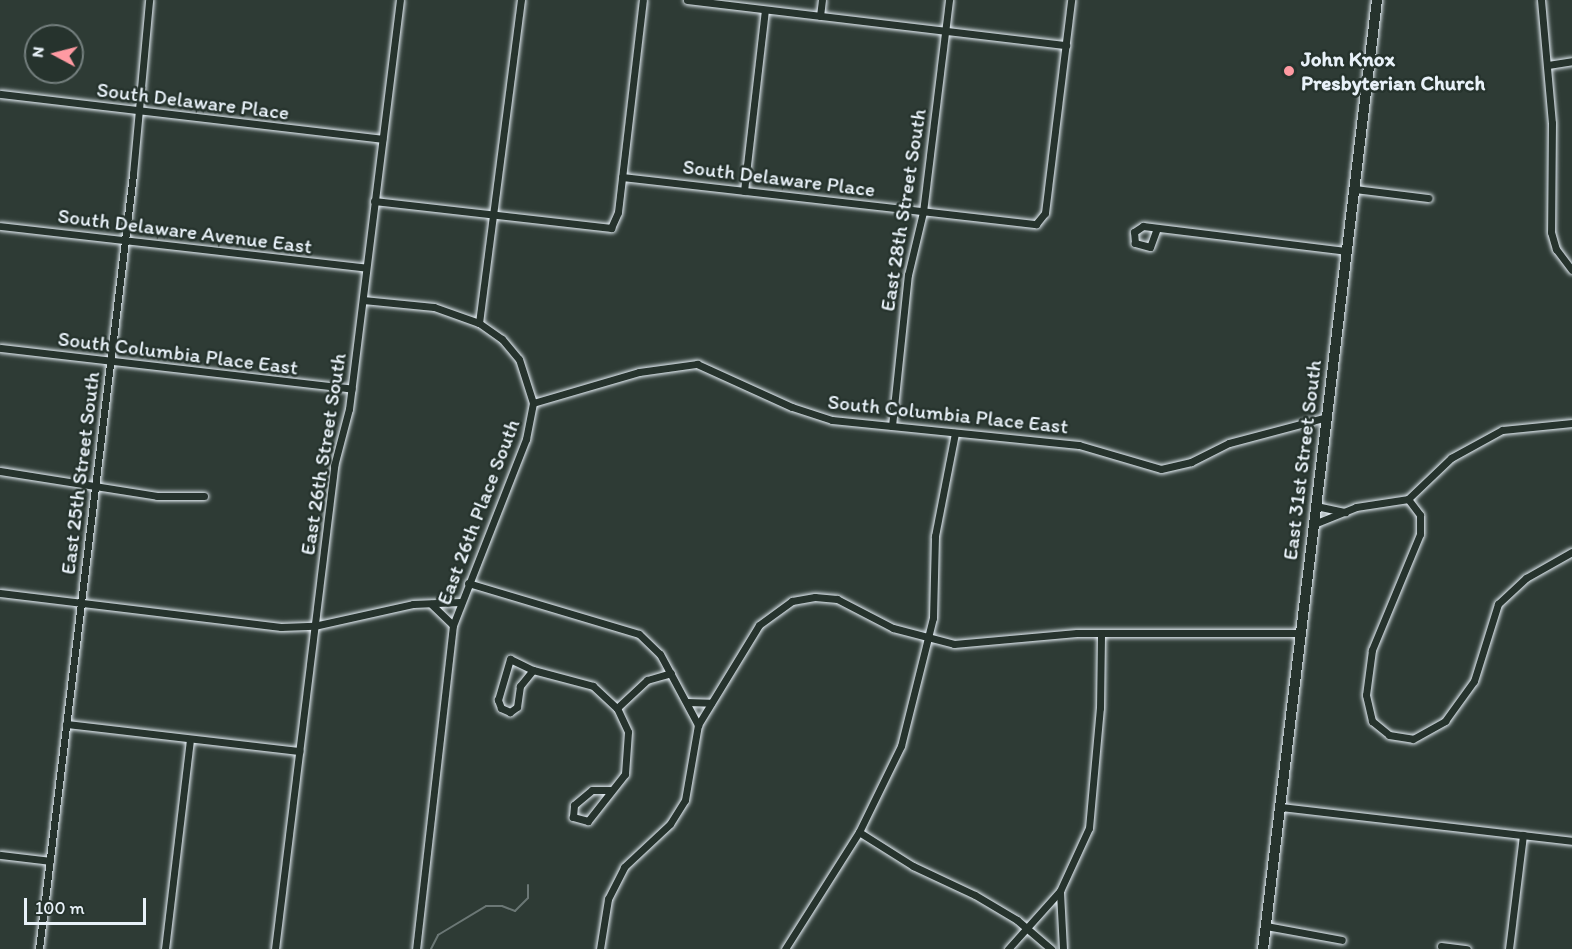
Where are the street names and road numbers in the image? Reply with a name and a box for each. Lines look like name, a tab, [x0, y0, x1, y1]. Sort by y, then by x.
street label: South Delaware Place	[95, 77, 291, 125]
street label: East 28th Street South	[875, 108, 931, 312]
street label: South Delaware Place	[681, 154, 877, 202]
street label: South Delaware Avenue East	[56, 203, 314, 259]
street label: South Columbia Place East	[57, 326, 299, 380]
street label: East 26th Street South	[295, 352, 351, 556]
street label: East 31st Street South	[1277, 359, 1327, 561]
street label: East 25th Street South	[55, 371, 105, 575]
street label: South Columbia Place East	[827, 389, 1069, 439]
street label: East 26th Place South	[431, 416, 525, 608]

